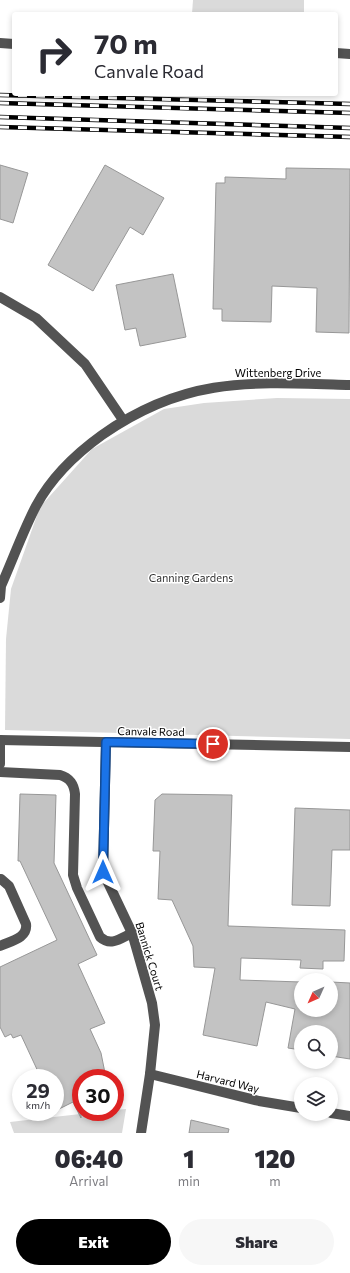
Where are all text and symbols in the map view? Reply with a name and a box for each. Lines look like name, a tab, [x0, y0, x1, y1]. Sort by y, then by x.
text: 70 m	[94, 26, 158, 60]
icon: right	[28, 28, 80, 80]
text: Canvale Road	[94, 60, 204, 82]
street label: Wittenberg Drive	[235, 366, 321, 379]
park label: Canning Gardens	[149, 571, 233, 584]
street label: Canvale Road	[117, 724, 185, 738]
pin	[196, 727, 230, 761]
icon: arrive	[202, 733, 224, 755]
position arrow	[82, 851, 124, 893]
street label: Bannick Court	[133, 920, 167, 992]
north arrow	[294, 973, 338, 1017]
map controls	[294, 973, 338, 1121]
button: search	[294, 1025, 338, 1069]
street label: Harvard Way	[195, 1067, 261, 1095]
speed limit sign: 30	[72, 1069, 124, 1121]
button: layers	[294, 1077, 338, 1121]
text: 29	[26, 1078, 50, 1102]
text: km/h	[26, 1099, 50, 1111]
text: 06:40	[55, 1144, 123, 1173]
text: 1	[183, 1144, 195, 1173]
text: 120	[255, 1144, 295, 1173]
text: Arrival	[69, 1173, 109, 1189]
text: min	[178, 1173, 200, 1189]
text: m	[269, 1173, 281, 1189]
button: Exit	[16, 1219, 171, 1265]
button: Share	[179, 1219, 334, 1265]

